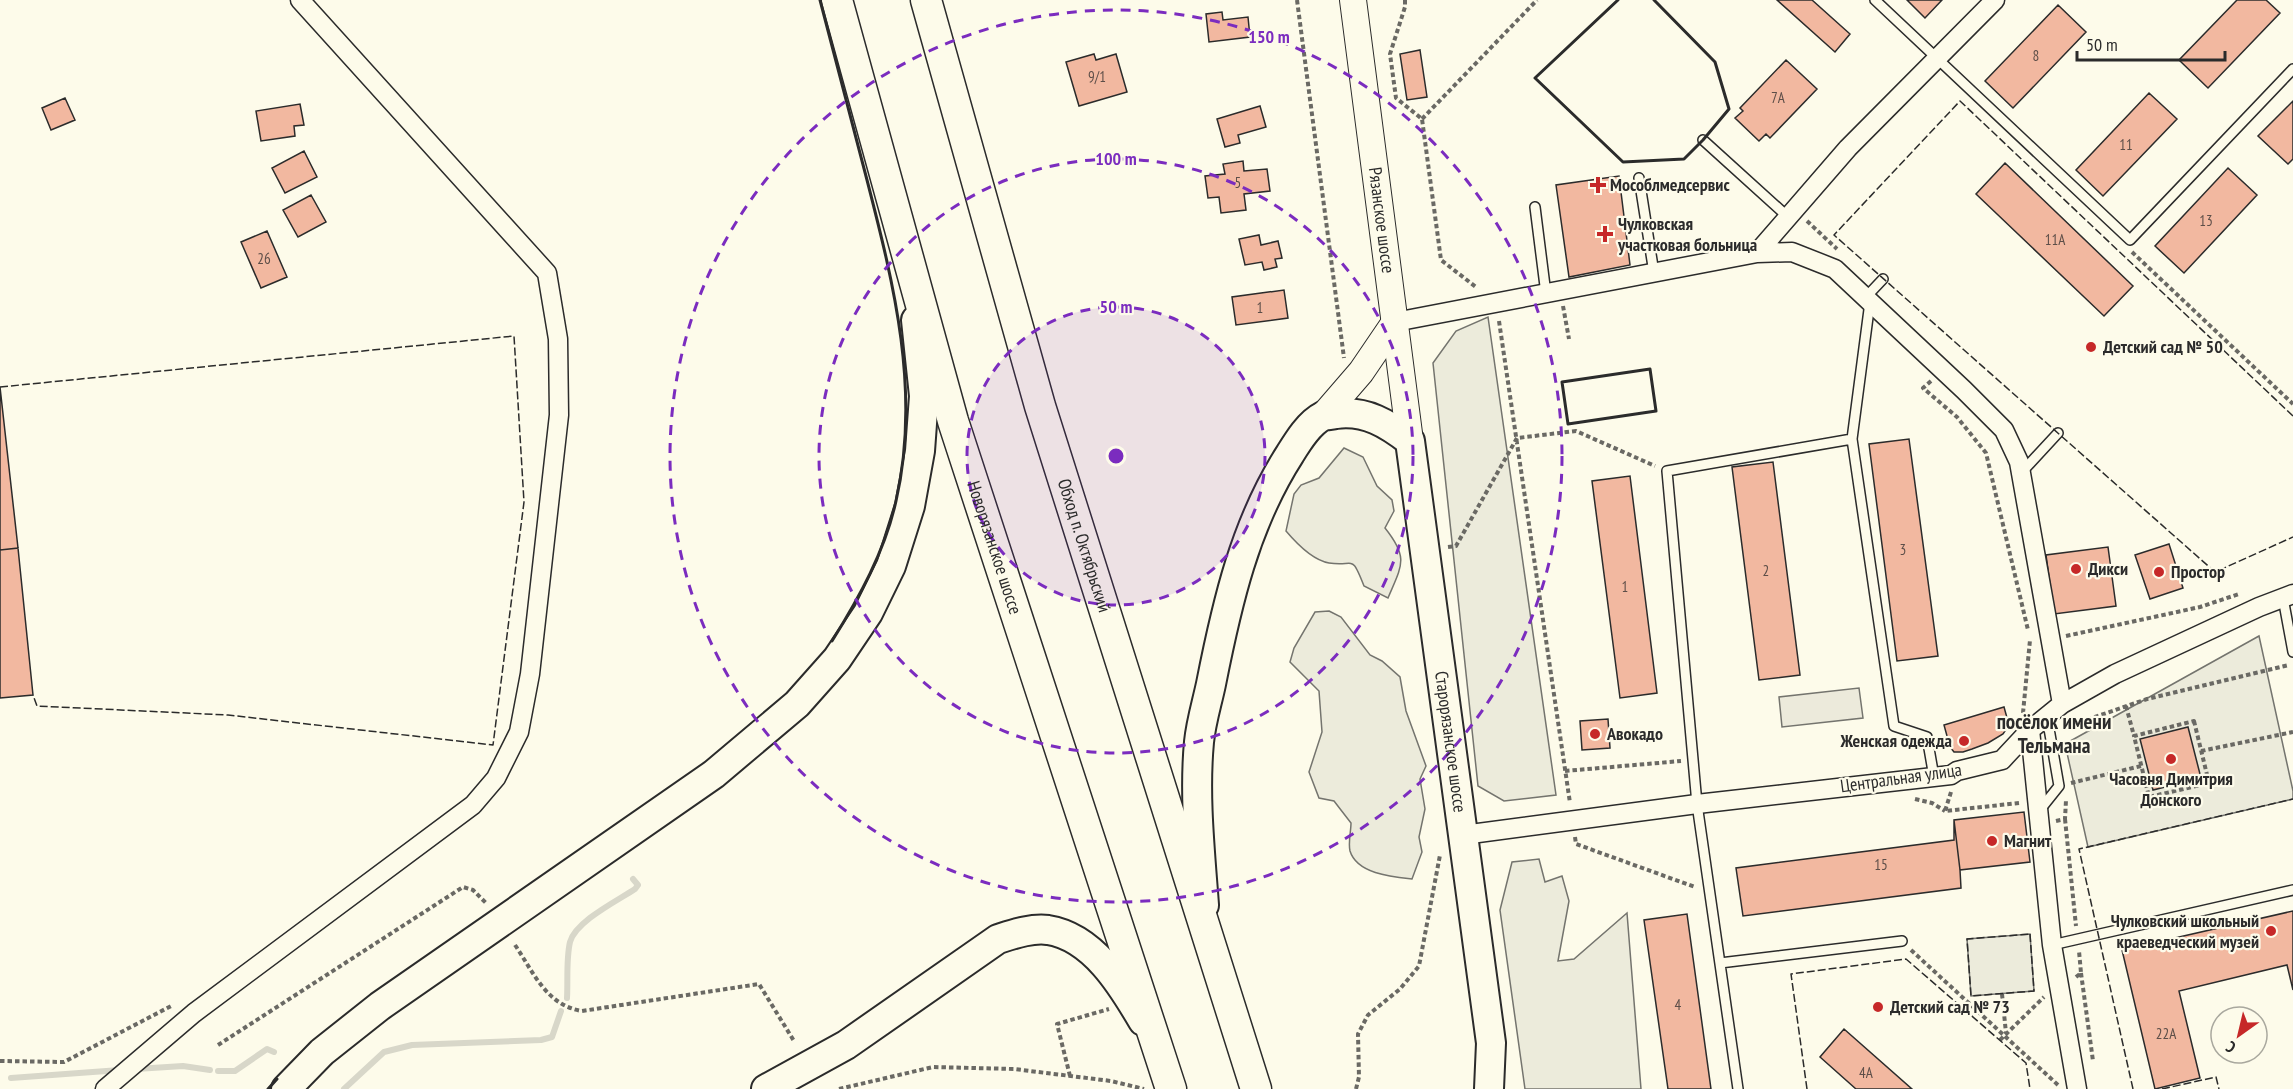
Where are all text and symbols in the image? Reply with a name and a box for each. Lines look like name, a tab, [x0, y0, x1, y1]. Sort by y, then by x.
scale bar	[2077, 24, 2226, 62]
text: 150 m	[1248, 25, 1290, 48]
text: 50 m	[2086, 33, 2118, 56]
house number: 8	[2033, 46, 2039, 65]
house number: 9/1	[1088, 67, 1106, 86]
house number: 7А	[1771, 88, 1786, 107]
house number: 11	[2119, 135, 2133, 154]
text: 100 m	[1095, 147, 1137, 170]
street label: Рязанское шоссе	[1364, 166, 1400, 275]
house number: 5	[1235, 173, 1241, 192]
place label: Мособлмедсервис	[1610, 173, 1730, 196]
marker: Мособлмедсервис	[1591, 178, 1605, 192]
house number: 13	[2199, 211, 2213, 230]
place label: Чулковская участковая больница	[1617, 212, 1757, 256]
marker: Чулковская участковая больница	[1596, 225, 1614, 243]
house number: 11А	[2045, 230, 2066, 249]
house number: 26	[257, 249, 271, 268]
text: 50 m	[1100, 295, 1132, 318]
house number: 1	[1257, 298, 1263, 317]
place label: Детский сад № 50	[2103, 335, 2223, 358]
marker: Детский сад № 50	[2084, 340, 2098, 354]
centre of rings	[1106, 446, 1126, 466]
street label: Обход п. Октябрьский	[1053, 476, 1116, 615]
street label: Новорязанское шоссе	[962, 478, 1027, 617]
house number: 3	[1900, 540, 1906, 559]
place label: Дикси	[2088, 557, 2128, 580]
place label: Простор	[2171, 560, 2225, 583]
house number: 2	[1763, 561, 1769, 580]
marker: Дикси	[2069, 562, 2083, 576]
marker: Простор	[2152, 565, 2166, 579]
house number: 1	[1622, 577, 1628, 596]
street label: Старорязанское шоссе	[1430, 670, 1472, 814]
district label: посёлок имени Тельмана	[1997, 708, 2111, 759]
place label: Авокадо	[1606, 722, 1663, 745]
marker: Авокадо	[1588, 727, 1602, 741]
place label: Женская одежда	[1839, 729, 1952, 752]
marker: Женская одежда	[1957, 734, 1971, 748]
marker: Часовня Димитрия Донского	[2164, 752, 2178, 766]
street label: Центральная улица	[1839, 758, 1963, 797]
place label: Часовня Димитрия Донского	[2109, 767, 2233, 811]
place label: Магнит	[2004, 829, 2052, 852]
marker: Магнит	[1985, 834, 1999, 848]
house number: 15	[1874, 855, 1888, 874]
place label: Чулковский школьный краеведческий музей	[2111, 909, 2259, 953]
marker: Чулковский школьный краеведческий музей	[2264, 924, 2278, 938]
house number: 4	[1675, 995, 1682, 1014]
place label: Детский сад № 73	[1890, 995, 2010, 1018]
marker: Детский сад № 73	[1871, 1000, 1885, 1014]
north arrow	[2209, 1005, 2269, 1065]
house number: 22А	[2156, 1024, 2177, 1043]
text: С	[2221, 1037, 2239, 1058]
house number: 4А	[1859, 1063, 1874, 1082]

